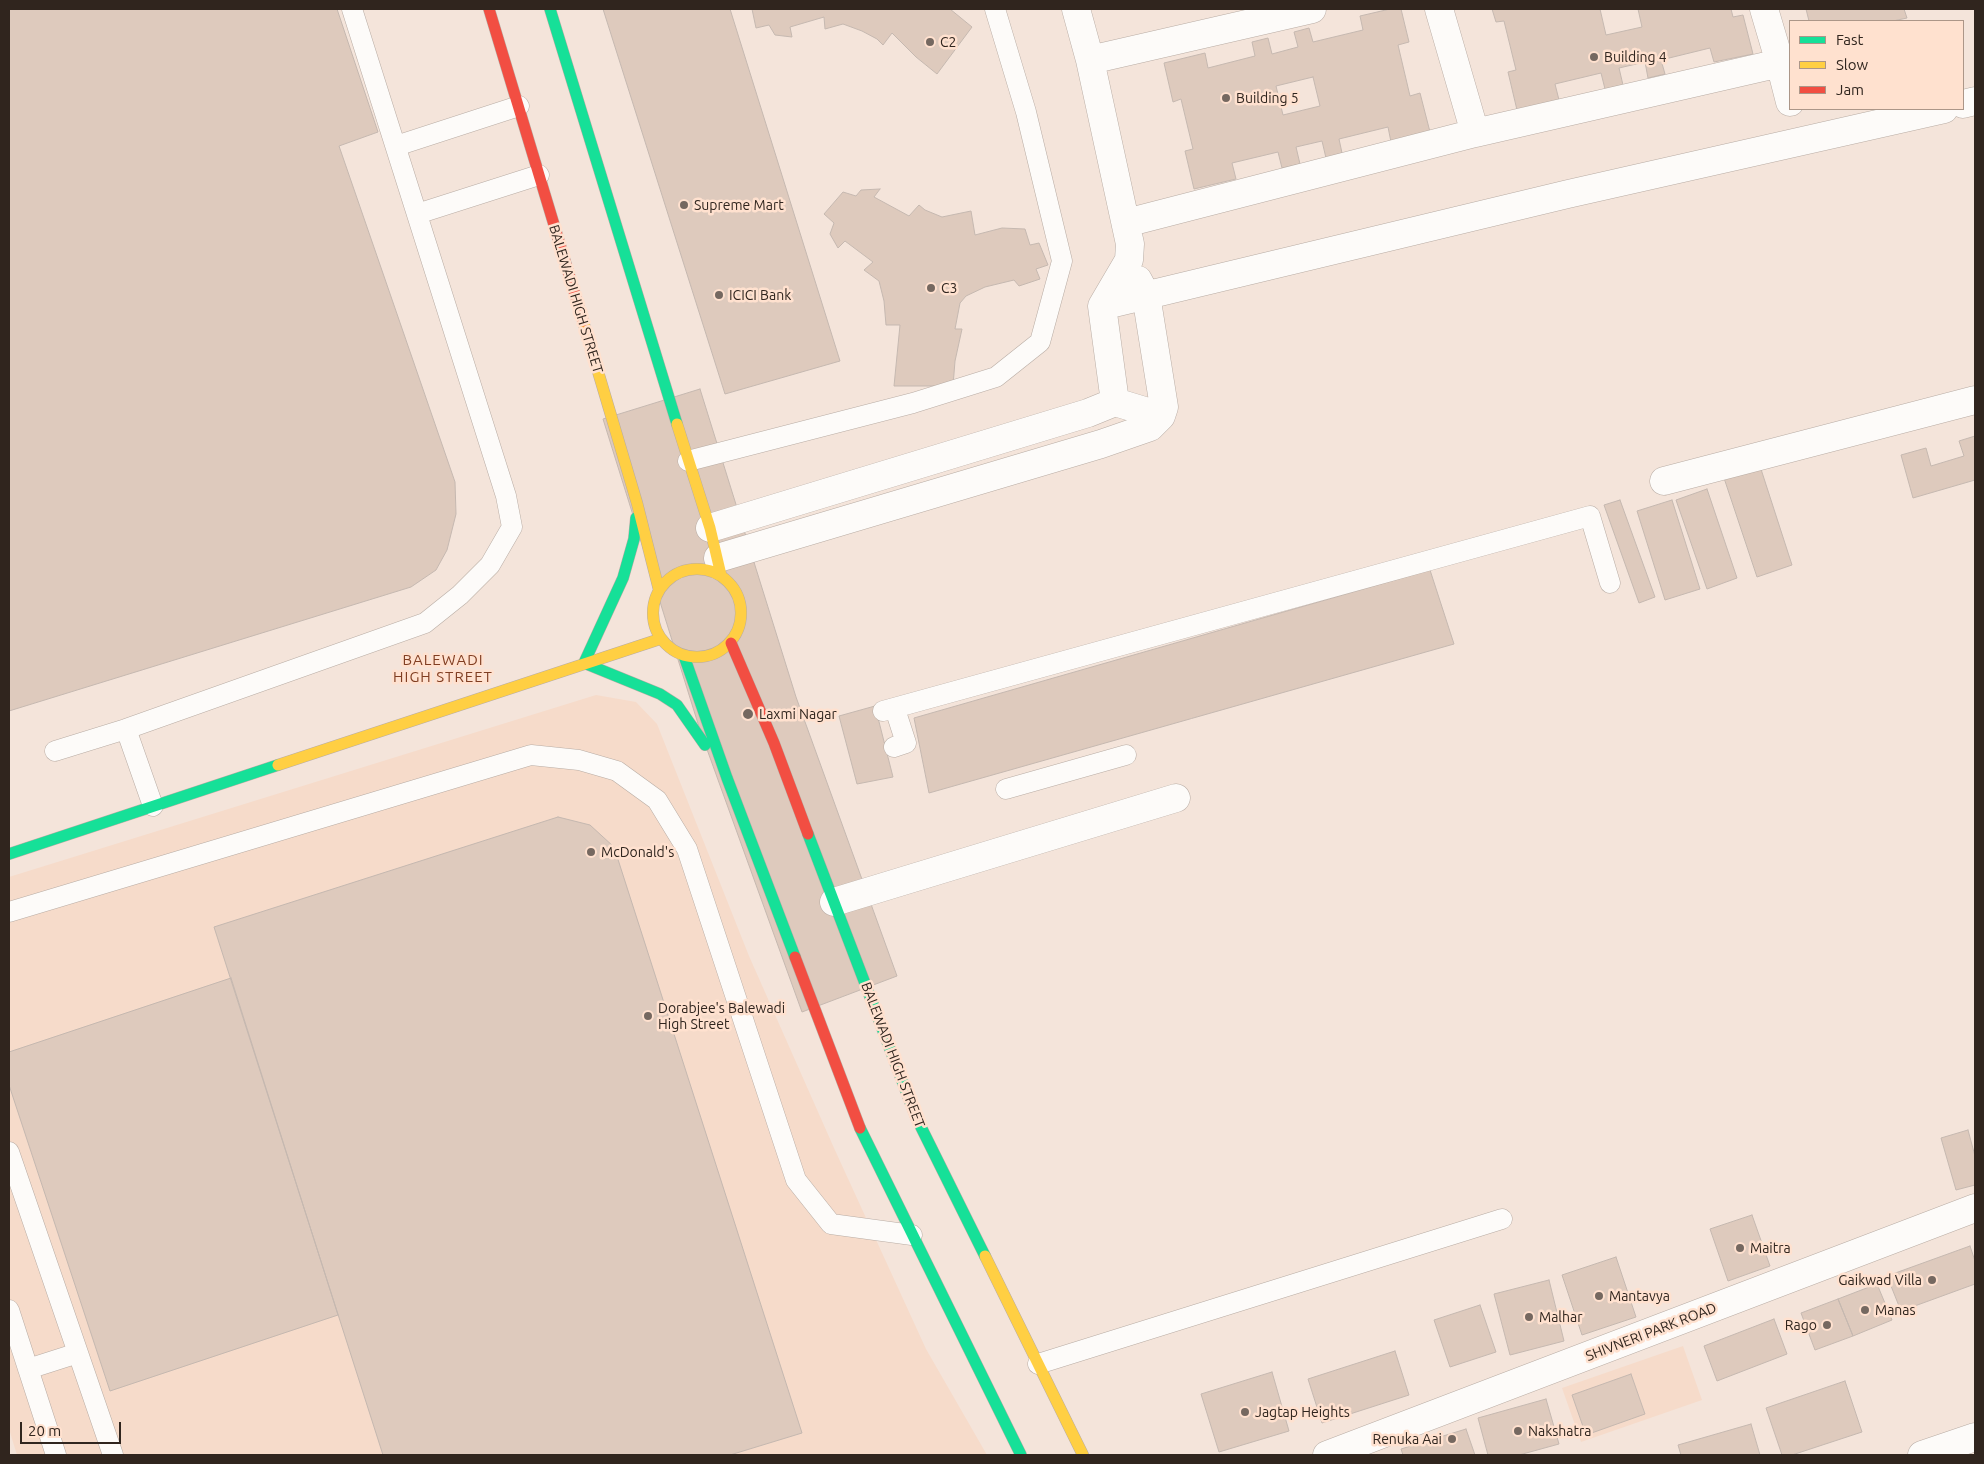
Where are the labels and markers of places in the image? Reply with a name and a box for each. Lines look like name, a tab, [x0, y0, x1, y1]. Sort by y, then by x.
place label: C2	[940, 34, 956, 50]
marker: C2	[924, 36, 936, 48]
place label: Building 4	[1604, 49, 1667, 65]
marker: Building 4	[1588, 51, 1600, 63]
place label: Building 5	[1236, 90, 1299, 106]
marker: Building 5	[1220, 92, 1232, 104]
place label: Supreme Mart	[694, 197, 784, 213]
marker: Supreme Mart	[678, 199, 690, 211]
place label: C3	[941, 280, 957, 296]
marker: C3	[925, 282, 937, 294]
place label: ICICI Bank	[729, 287, 791, 303]
marker: ICICI Bank	[713, 289, 725, 301]
place label: Laxmi Nagar	[759, 706, 837, 722]
marker: Laxmi Nagar	[741, 707, 755, 721]
place label: McDonald's	[601, 844, 674, 860]
marker: McDonald's	[585, 846, 597, 858]
place label: Dorabjee's Balewadi High Street	[658, 1000, 785, 1032]
marker: Dorabjee's Balewadi High Street	[642, 1010, 654, 1022]
place label: Maitra	[1750, 1240, 1791, 1256]
marker: Maitra	[1734, 1242, 1746, 1254]
place label: Gaikwad Villa	[1838, 1272, 1922, 1288]
marker: Gaikwad Villa	[1926, 1274, 1938, 1286]
place label: Mantavya	[1609, 1288, 1670, 1304]
marker: Mantavya	[1593, 1290, 1605, 1302]
place label: Manas	[1875, 1302, 1916, 1318]
marker: Manas	[1859, 1304, 1871, 1316]
place label: Malhar	[1539, 1309, 1583, 1325]
marker: Malhar	[1523, 1311, 1535, 1323]
place label: Rago	[1785, 1317, 1817, 1333]
marker: Rago	[1821, 1319, 1833, 1331]
place label: Jagtap Heights	[1255, 1404, 1350, 1420]
marker: Jagtap Heights	[1239, 1406, 1251, 1418]
place label: Nakshatra	[1528, 1423, 1592, 1439]
marker: Nakshatra	[1512, 1425, 1524, 1437]
place label: Renuka Aai	[1372, 1431, 1442, 1447]
marker: Renuka Aai	[1446, 1433, 1458, 1445]

